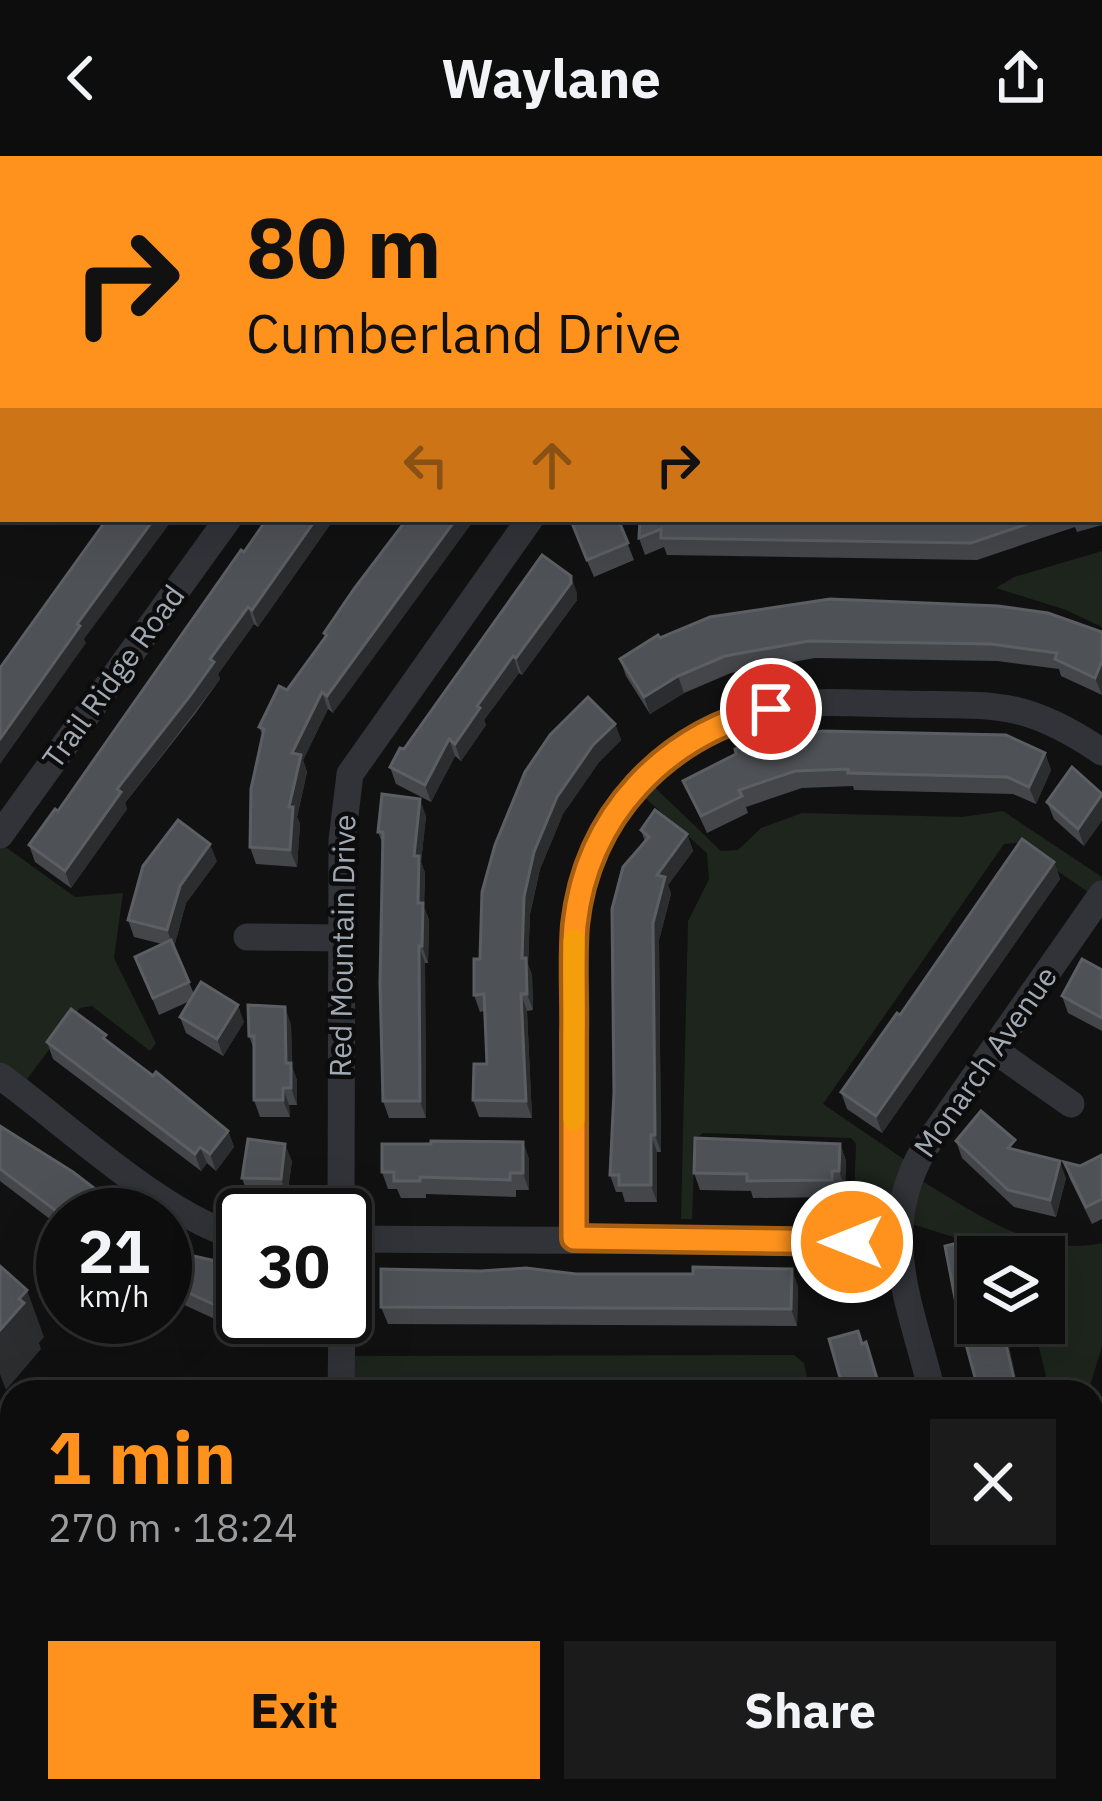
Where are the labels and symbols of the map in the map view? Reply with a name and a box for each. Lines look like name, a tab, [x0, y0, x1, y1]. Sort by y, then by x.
street label: Trail Ridge Road	[33, 577, 193, 776]
pin	[720, 658, 822, 760]
street label: Red Mountain Drive	[320, 814, 363, 1078]
street label: Monarch Avenue	[904, 958, 1065, 1164]
position arrow	[789, 1179, 915, 1305]
speed limit sign: 30	[216, 1188, 372, 1344]

